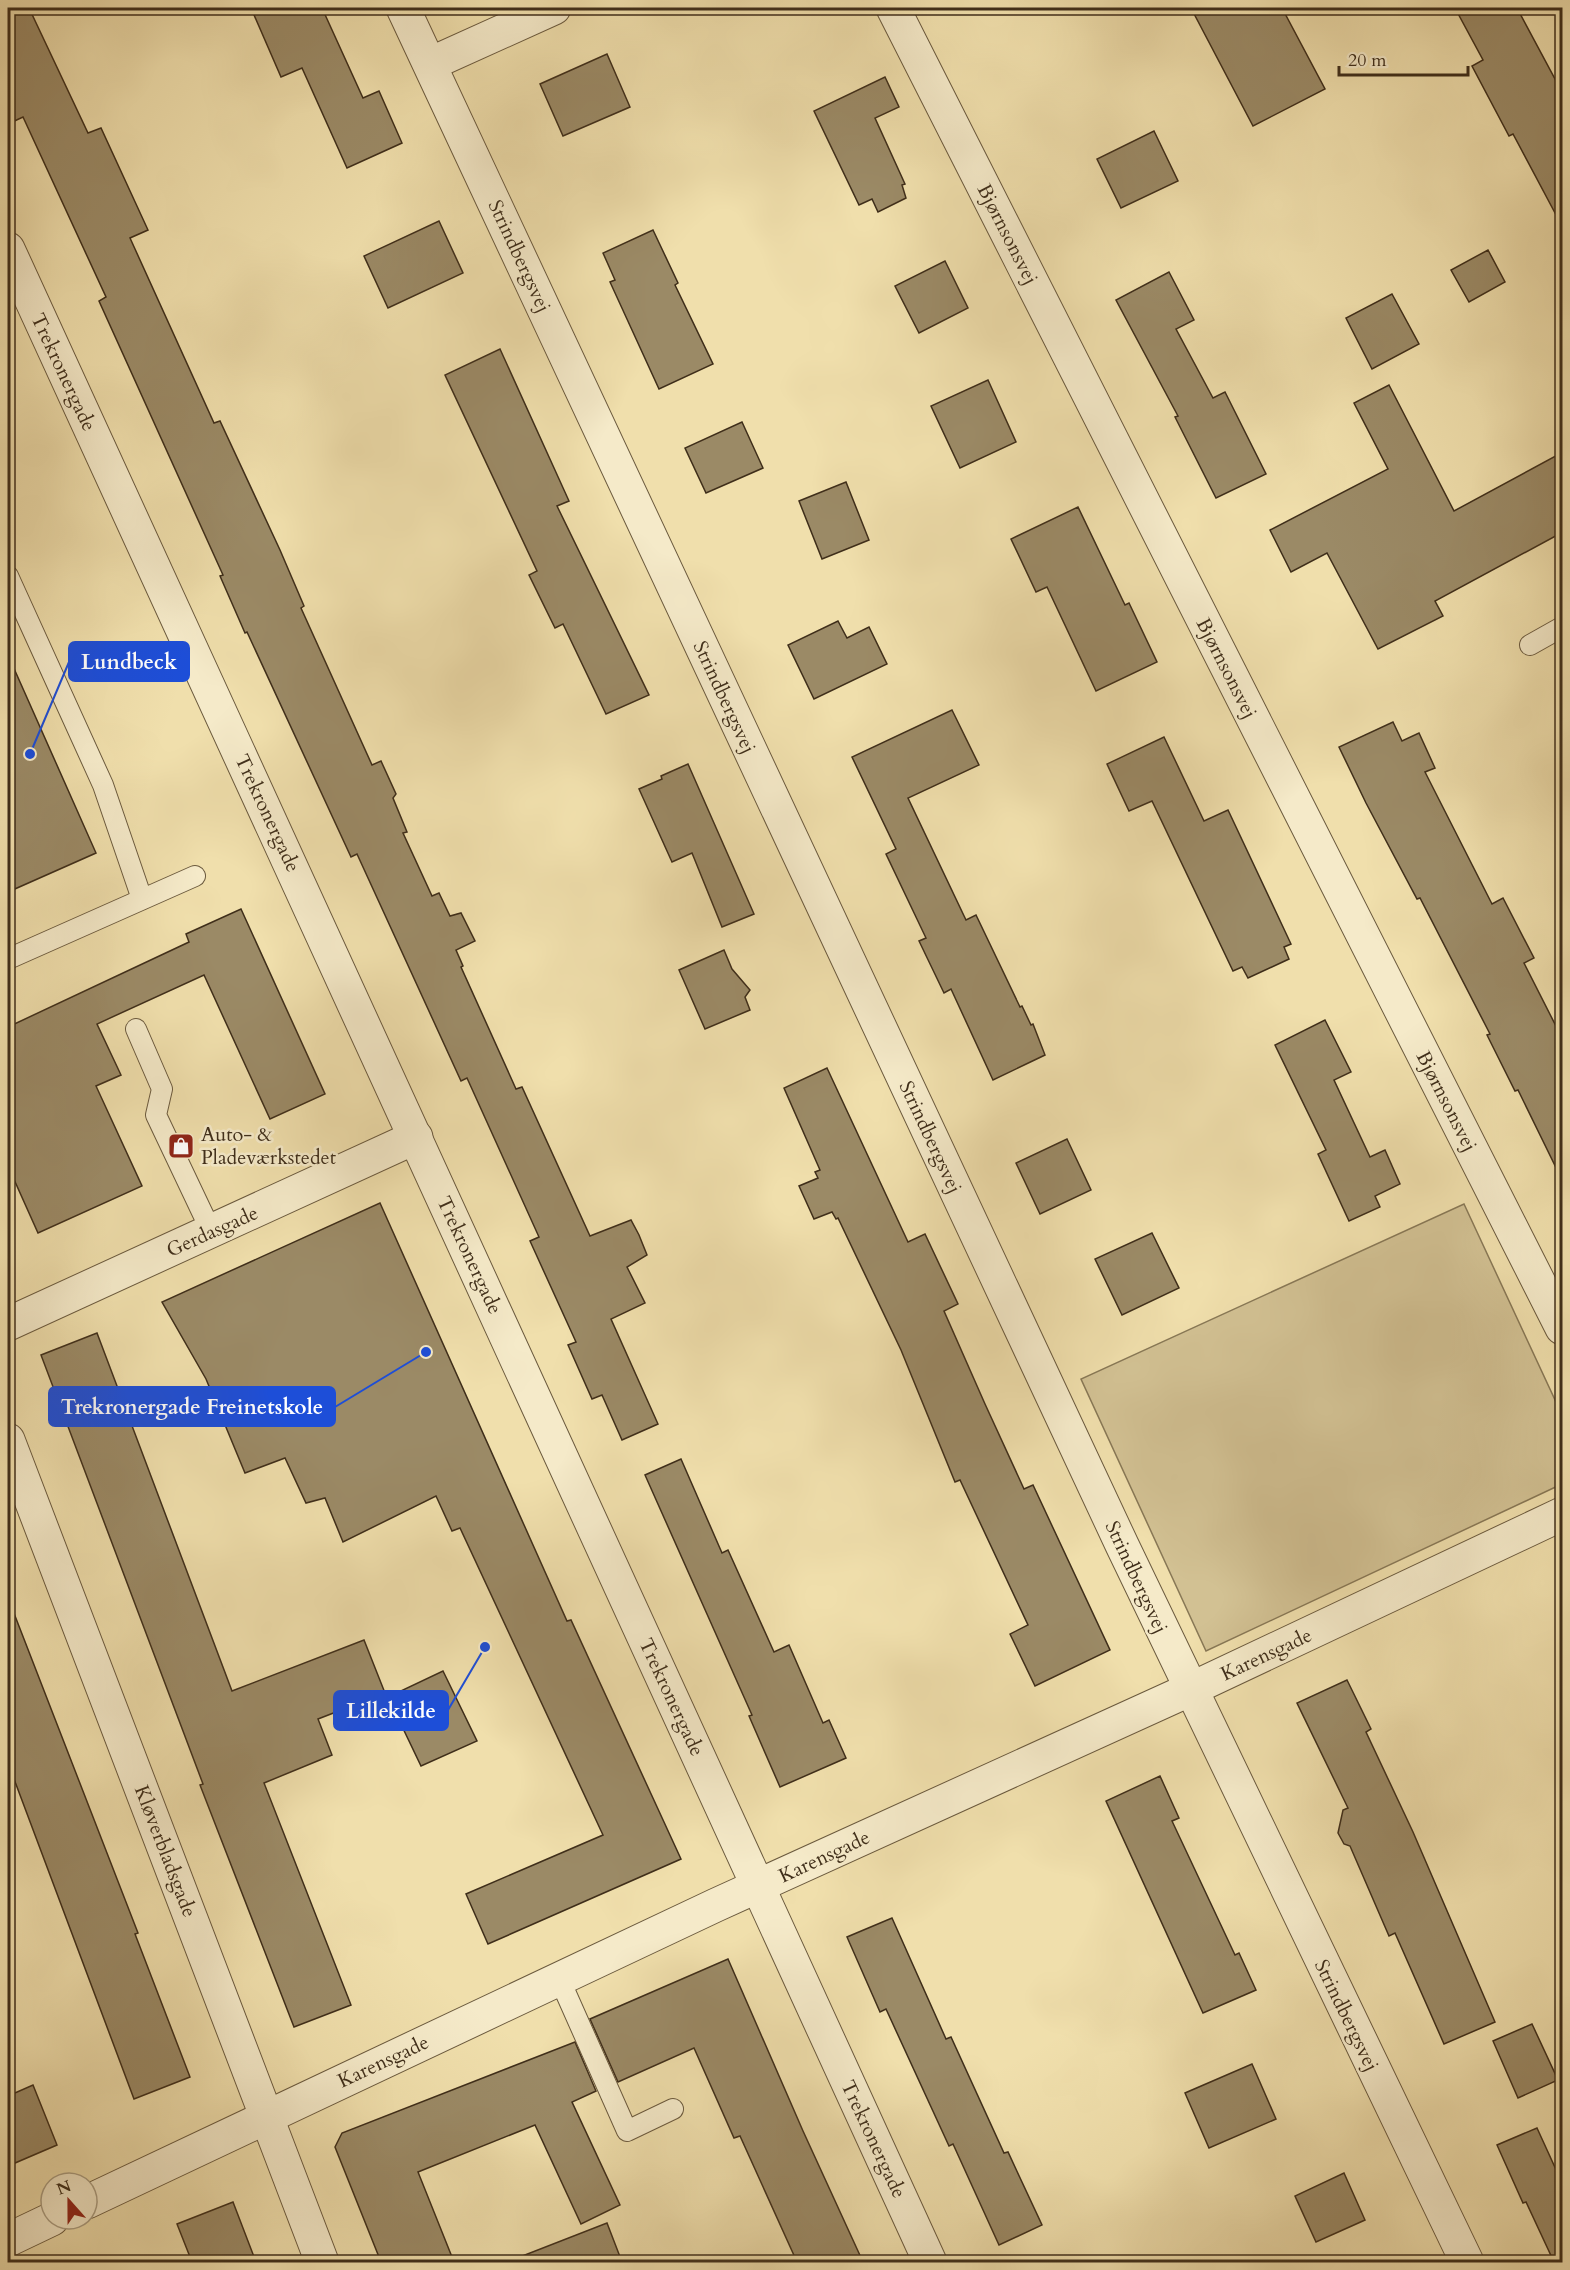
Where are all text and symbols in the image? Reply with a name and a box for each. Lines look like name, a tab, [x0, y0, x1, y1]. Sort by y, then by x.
scale bar	[1339, 39, 1468, 77]
text: 20 m	[1348, 48, 1387, 73]
street label: Bjørnsonsvej	[971, 179, 1044, 289]
street label: Strindbergsvej	[482, 196, 557, 317]
street label: Trekronergade	[24, 309, 103, 436]
street label: Bjørnsonsvej	[1190, 613, 1263, 723]
street label: Strindbergsvej	[687, 637, 762, 758]
callout: Lundbeck	[69, 642, 189, 681]
text: Lundbeck	[81, 648, 177, 677]
street label: Trekronergade	[228, 750, 307, 877]
street label: Bjørnsonsvej	[1410, 1046, 1483, 1156]
street label: Strindbergsvej	[893, 1077, 968, 1198]
place label: Auto- & Pladeværkstedet	[201, 1121, 337, 1171]
shop icon: Auto- & Pladeværkstedet	[166, 1131, 196, 1161]
street label: Trekronergade	[430, 1192, 509, 1319]
street label: Gerdasgade	[162, 1199, 262, 1264]
callout: Trekronergade Freinetskole	[49, 1387, 335, 1426]
text: Trekronergade Freinetskole	[61, 1393, 323, 1422]
street label: Strindbergsvej	[1099, 1517, 1174, 1638]
street label: Karensgade	[1216, 1622, 1316, 1687]
street label: Trekronergade	[632, 1634, 711, 1761]
callout: Lillekilde	[334, 1691, 448, 1730]
text: Lillekilde	[346, 1697, 436, 1726]
street label: Kløverbladsgade	[128, 1781, 203, 1921]
street label: Karensgade	[774, 1824, 874, 1889]
street label: Strindbergsvej	[1308, 1955, 1385, 2076]
street label: Karensgade	[333, 2029, 433, 2094]
street label: Trekronergade	[834, 2076, 913, 2203]
north arrow	[39, 2171, 99, 2231]
text: N	[54, 2175, 75, 2201]

